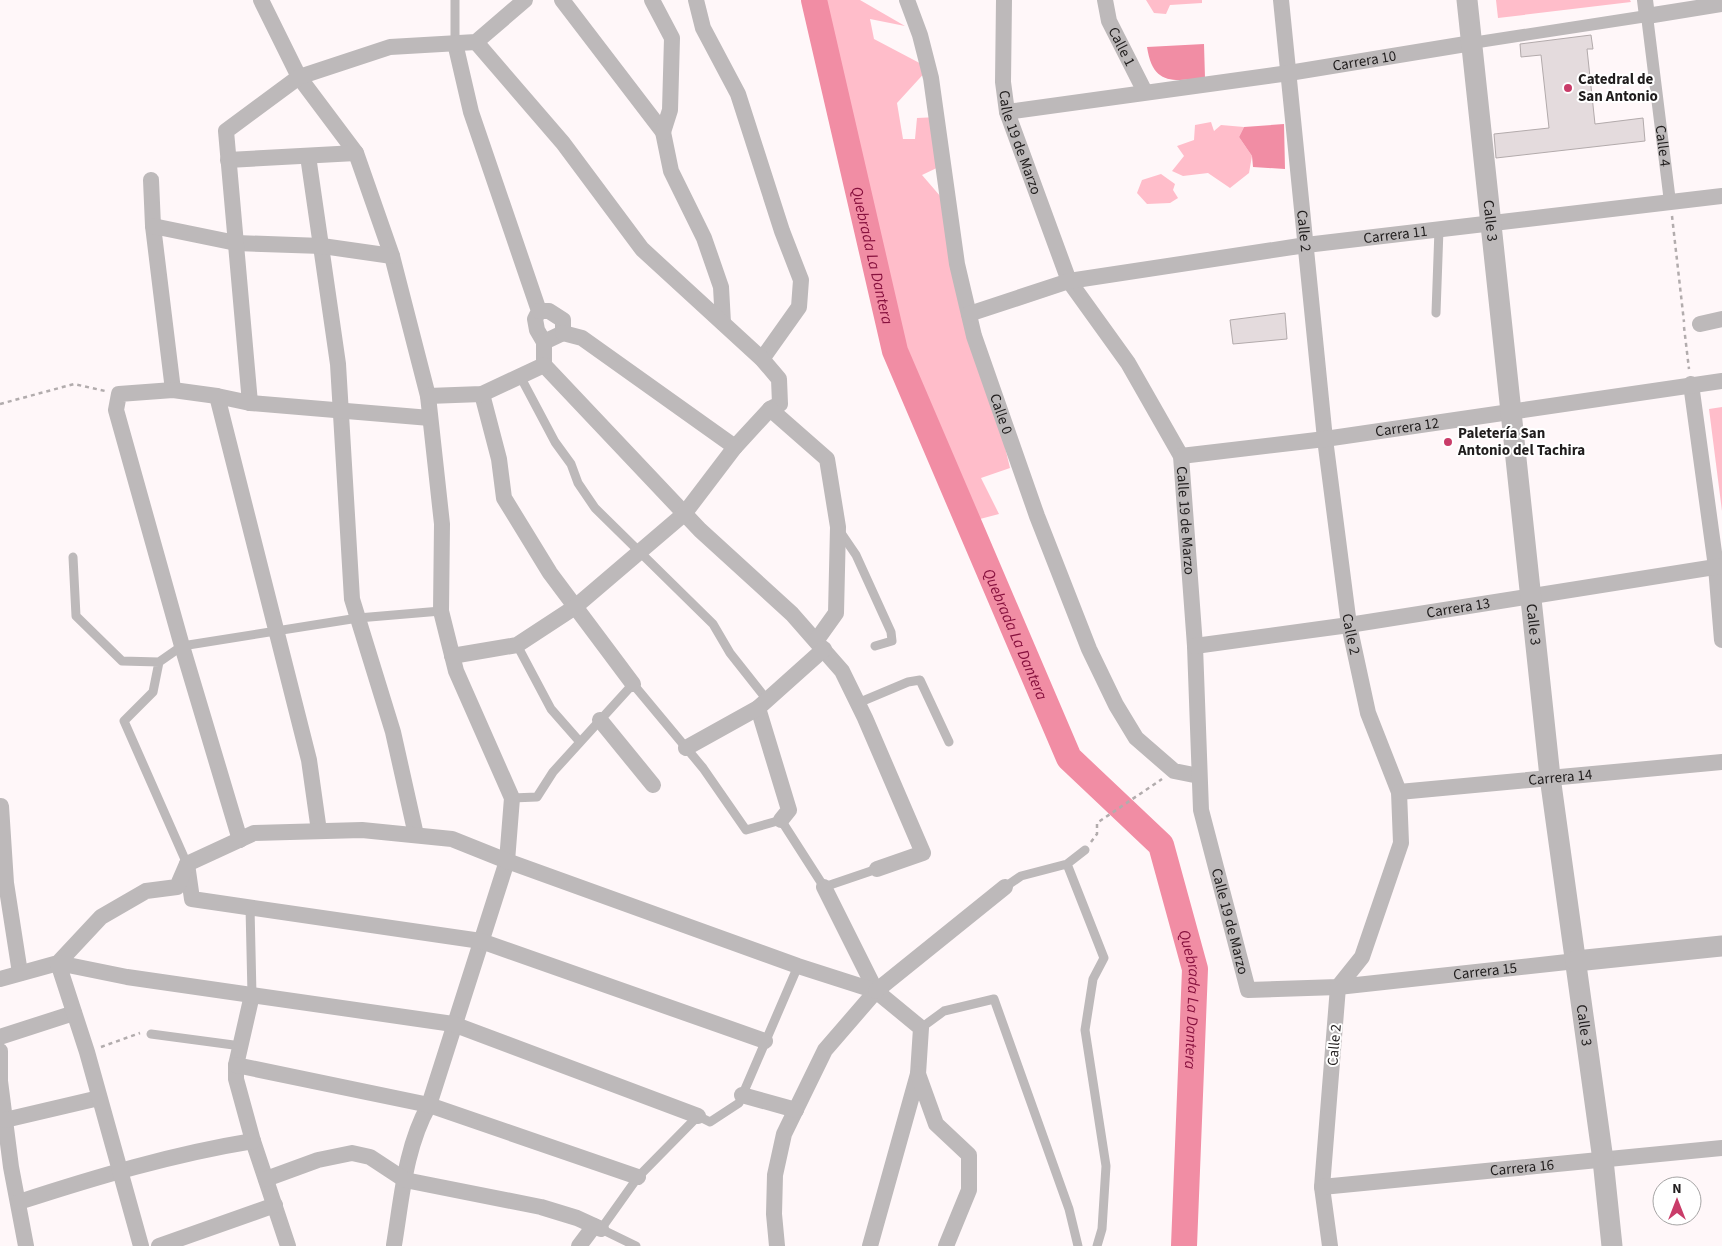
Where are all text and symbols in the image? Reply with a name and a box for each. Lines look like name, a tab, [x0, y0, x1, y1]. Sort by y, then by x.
street label: Calle 1	[1103, 23, 1140, 70]
street label: Carrera 10	[1331, 46, 1398, 77]
place label: Catedral de San Antonio	[1578, 69, 1658, 107]
marker: Catedral de San Antonio	[1562, 82, 1574, 94]
street label: Calle 19 de Marzo	[993, 89, 1046, 198]
street label: Calle 4	[1650, 124, 1676, 169]
water label: Quebrada La Dantera	[845, 184, 899, 327]
street label: Calle 3	[1477, 199, 1503, 243]
street label: Calle 2	[1291, 209, 1316, 253]
street label: Carrera 11	[1362, 221, 1429, 249]
street label: Calle 0	[984, 391, 1018, 437]
street label: Carrera 12	[1374, 412, 1441, 443]
place label: Paletería San Antonio del Tachira	[1457, 423, 1585, 461]
marker: Paletería San Antonio del Tachira	[1442, 436, 1454, 448]
street label: Calle 19 de Marzo	[1171, 465, 1200, 576]
water label: Quebrada La Dantera	[977, 565, 1053, 704]
street label: Carrera 13	[1425, 593, 1492, 624]
street label: Calle 3	[1521, 603, 1546, 646]
street label: Calle 2	[1337, 612, 1365, 657]
street label: Carrera 14	[1527, 764, 1594, 791]
street label: Calle 19 de Marzo	[1206, 866, 1254, 977]
water label: Quebrada La Dantera	[1173, 927, 1205, 1070]
street label: Carrera 15	[1452, 958, 1518, 985]
street label: Calle 3	[1571, 1003, 1597, 1047]
street label: Calle 2	[1322, 1023, 1347, 1067]
street label: Carrera 16	[1489, 1154, 1555, 1182]
north arrow	[1652, 1176, 1702, 1226]
text: N	[1672, 1179, 1682, 1199]

